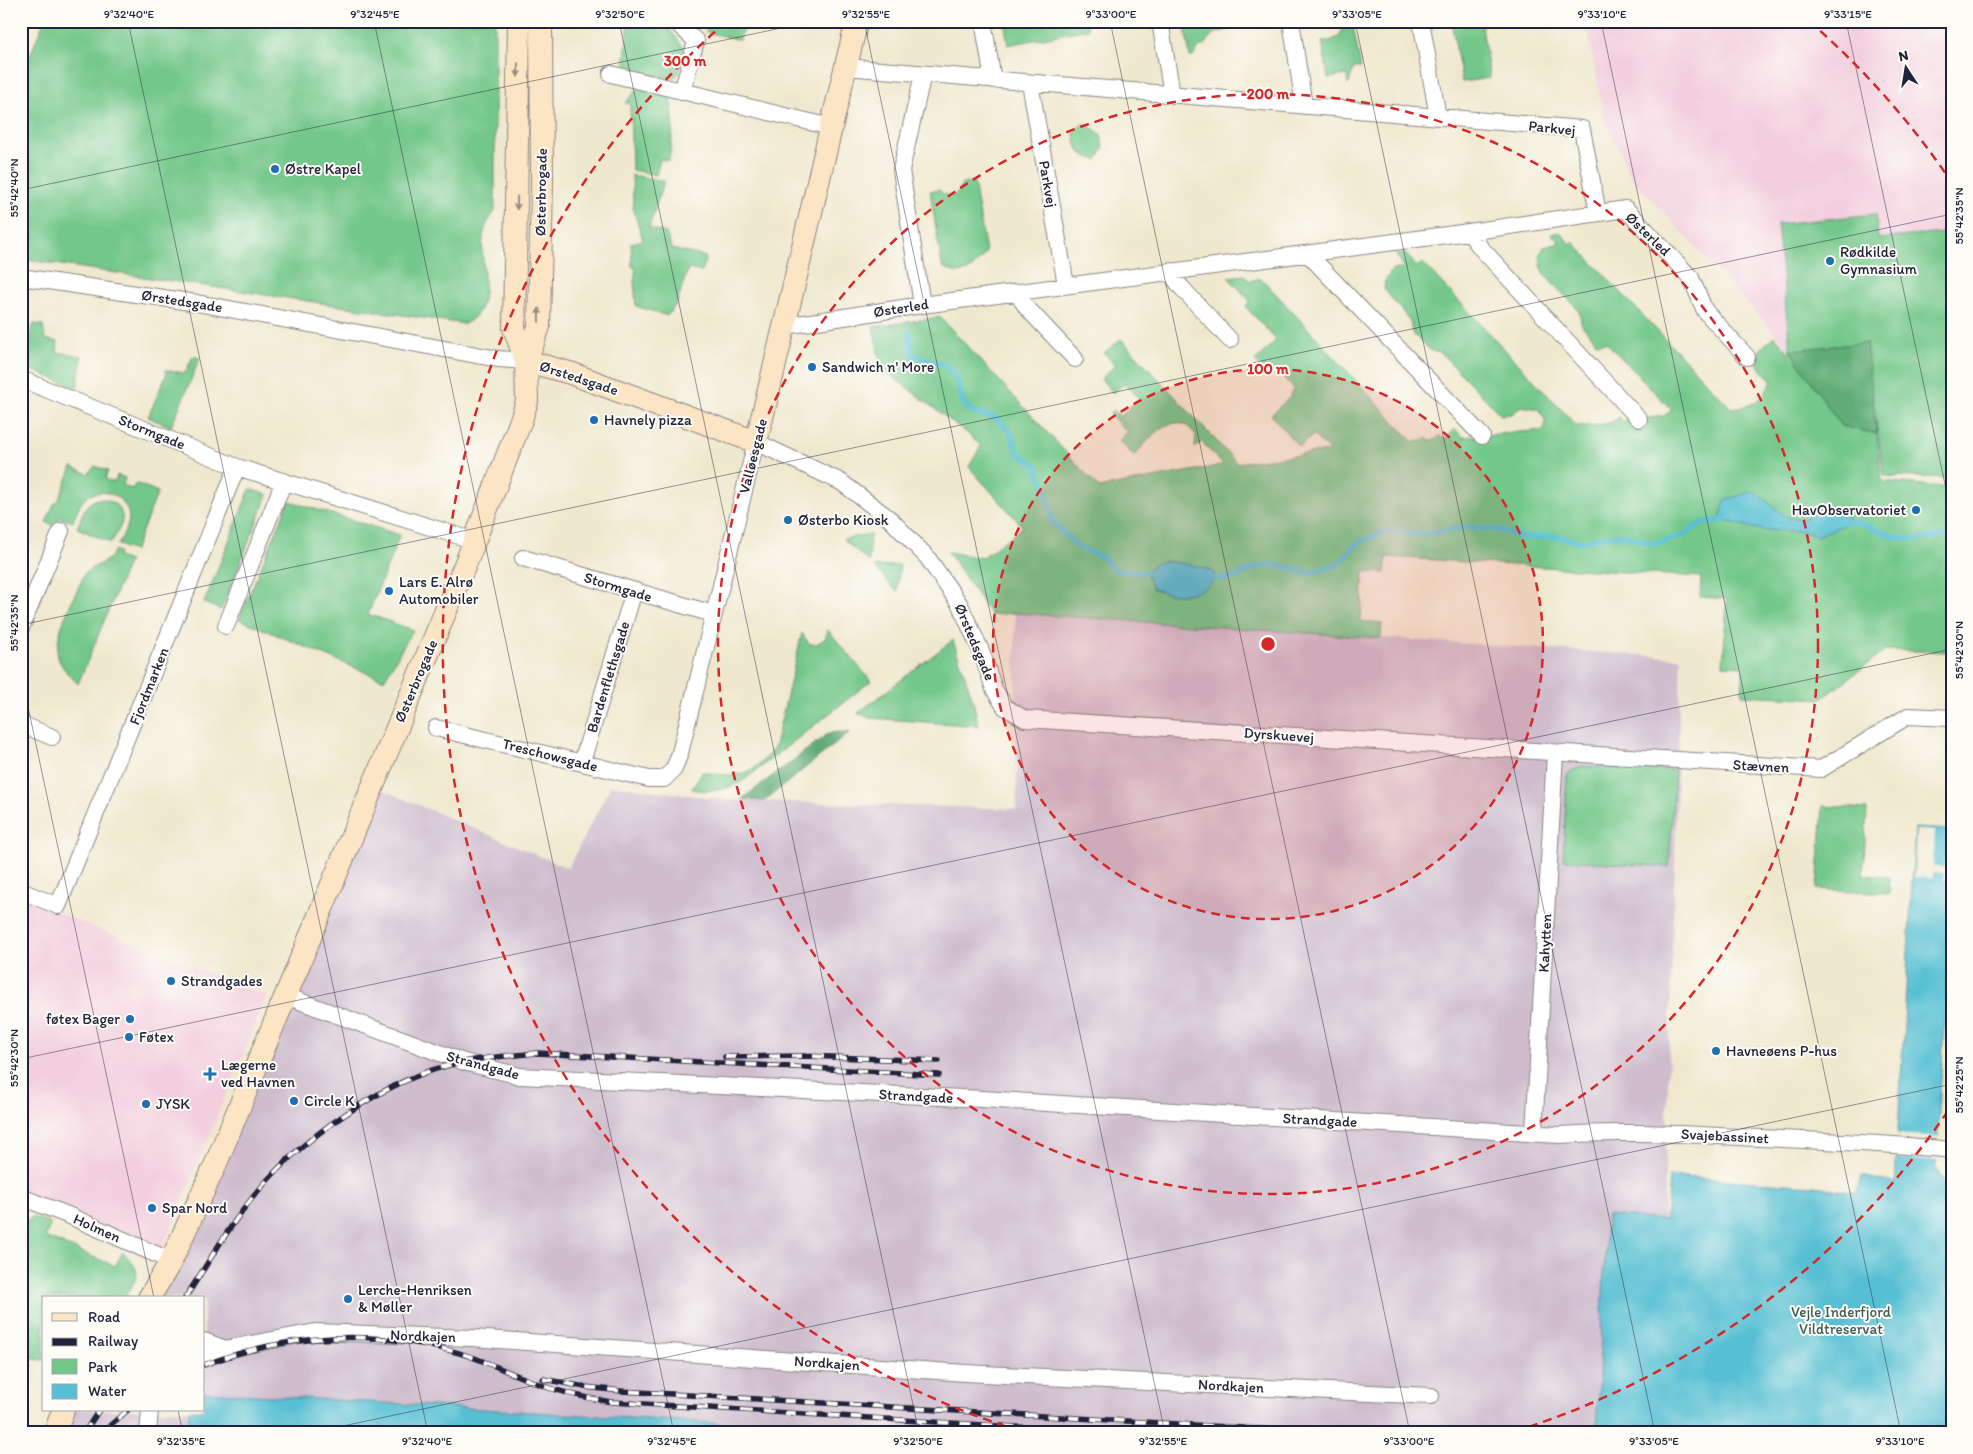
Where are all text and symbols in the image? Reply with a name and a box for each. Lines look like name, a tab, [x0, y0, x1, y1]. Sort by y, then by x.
text: 9°32'40"E	[104, 7, 155, 21]
text: 9°32'45"E	[350, 7, 400, 21]
text: 9°32'50"E	[595, 7, 645, 21]
text: 9°32'55"E	[842, 7, 891, 21]
text: 9°33'00"E	[1086, 7, 1137, 21]
text: 9°33'05"E	[1332, 7, 1382, 21]
text: 9°33'10"E	[1577, 7, 1627, 21]
text: 9°33'15"E	[1824, 7, 1872, 21]
north arrow	[1880, 42, 1930, 92]
text: N	[1897, 46, 1910, 65]
text: 300 m	[664, 52, 707, 70]
one-way arrow	[514, 62, 522, 78]
text: 200 m	[1247, 85, 1290, 103]
street label: Parkvej	[1528, 117, 1576, 139]
street label: Østerbrogade	[531, 148, 551, 236]
text: 55°42'40"N	[7, 159, 21, 217]
street label: Parkvej	[1035, 159, 1061, 209]
place label: Østre Kapel	[285, 160, 362, 178]
marker: Østre Kapel	[269, 163, 281, 175]
text: 55°42'35"N	[1952, 187, 1966, 245]
one-way arrow	[512, 196, 520, 212]
street label: Østerled	[1622, 208, 1674, 260]
place label: Rødkilde Gymnasium	[1840, 243, 1917, 278]
marker: Rødkilde Gymnasium	[1824, 255, 1836, 267]
street label: Ørstedsgade	[140, 286, 224, 316]
street label: Østerled	[872, 295, 930, 321]
one-way arrow	[535, 307, 543, 323]
street label: Ørstedsgade	[537, 357, 621, 399]
place label: Sandwich n' More	[822, 358, 934, 376]
text: 100 m	[1247, 360, 1289, 378]
marker: Sandwich n' More	[806, 361, 818, 373]
street label: Stormgade	[116, 410, 188, 454]
place label: Havnely pizza	[604, 411, 692, 429]
marker: Havnely pizza	[588, 414, 600, 426]
street label: Valløesgade	[735, 417, 771, 495]
place label: HavObservatoriet	[1792, 501, 1906, 519]
marker: HavObservatoriet	[1910, 504, 1922, 516]
place label: Østerbo Kiosk	[798, 511, 889, 529]
marker: Østerbo Kiosk	[782, 514, 794, 526]
street label: Stormgade	[582, 568, 654, 606]
place label: Lars E. Alrø Automobiler	[399, 573, 479, 608]
marker: Lars E. Alrø Automobiler	[383, 585, 395, 597]
text: 55°42'35"N	[7, 594, 21, 652]
street label: Ørstedsgade	[951, 601, 999, 683]
street label: Bardenflethsgade	[582, 619, 634, 735]
text: 55°42'30"N	[1952, 621, 1966, 679]
centre of rings	[1259, 635, 1277, 653]
street label: Østerbrogade	[390, 637, 442, 725]
street label: Fjordmarken	[125, 644, 173, 727]
street label: Dyrskuevej	[1243, 724, 1315, 746]
street label: Treschowsgade	[501, 734, 599, 776]
street label: Stævnen	[1732, 756, 1790, 776]
street label: Kahytten	[1534, 913, 1556, 973]
place label: Strandgades	[181, 972, 263, 990]
marker: Strandgades	[165, 975, 177, 987]
place label: føtex Bager	[46, 1010, 120, 1028]
marker: føtex Bager	[124, 1013, 136, 1025]
place label: Føtex	[139, 1028, 174, 1046]
text: 55°42'30"N	[7, 1029, 21, 1087]
marker: Føtex	[123, 1031, 135, 1043]
place label: Havneøens P-hus	[1726, 1042, 1837, 1060]
marker: Havneøens P-hus	[1710, 1045, 1722, 1057]
street label: Strandgade	[445, 1047, 521, 1083]
place label: Lægerne ved Havnen	[221, 1056, 295, 1091]
text: 55°42'25"N	[1952, 1057, 1966, 1114]
marker: Lægerne ved Havnen	[203, 1067, 217, 1081]
street label: Strandgade	[878, 1085, 954, 1107]
place label: Circle K	[304, 1092, 355, 1110]
place label: JYSK	[156, 1095, 190, 1113]
marker: Circle K	[288, 1095, 300, 1107]
marker: JYSK	[140, 1098, 152, 1110]
street label: Strandgade	[1282, 1109, 1358, 1131]
street label: Svajebassinet	[1681, 1125, 1770, 1147]
place label: Spar Nord	[162, 1199, 228, 1217]
marker: Spar Nord	[146, 1202, 158, 1214]
street label: Holmen	[70, 1210, 124, 1247]
place label: Lerche-Henriksen & Møller	[358, 1281, 472, 1316]
marker: Lerche-Henriksen & Møller	[342, 1293, 354, 1305]
legend	[42, 1296, 205, 1412]
park label: Vejle Inderfjord Vildtreservat	[1791, 1303, 1891, 1338]
text: Road	[88, 1308, 121, 1326]
street label: Nordkajen	[390, 1326, 456, 1346]
text: Railway	[88, 1332, 138, 1350]
street label: Nordkajen	[794, 1352, 860, 1374]
text: Park	[88, 1358, 118, 1376]
street label: Nordkajen	[1198, 1375, 1264, 1397]
text: Water	[88, 1382, 127, 1400]
text: 9°32'35"E	[157, 1434, 206, 1448]
text: 9°32'40"E	[402, 1434, 453, 1448]
text: 9°32'45"E	[647, 1434, 697, 1448]
text: 9°32'50"E	[893, 1434, 943, 1448]
text: 9°32'55"E	[1139, 1434, 1188, 1448]
text: 9°33'00"E	[1384, 1434, 1435, 1448]
text: 9°33'05"E	[1629, 1434, 1679, 1448]
text: 9°33'10"E	[1875, 1434, 1925, 1448]

